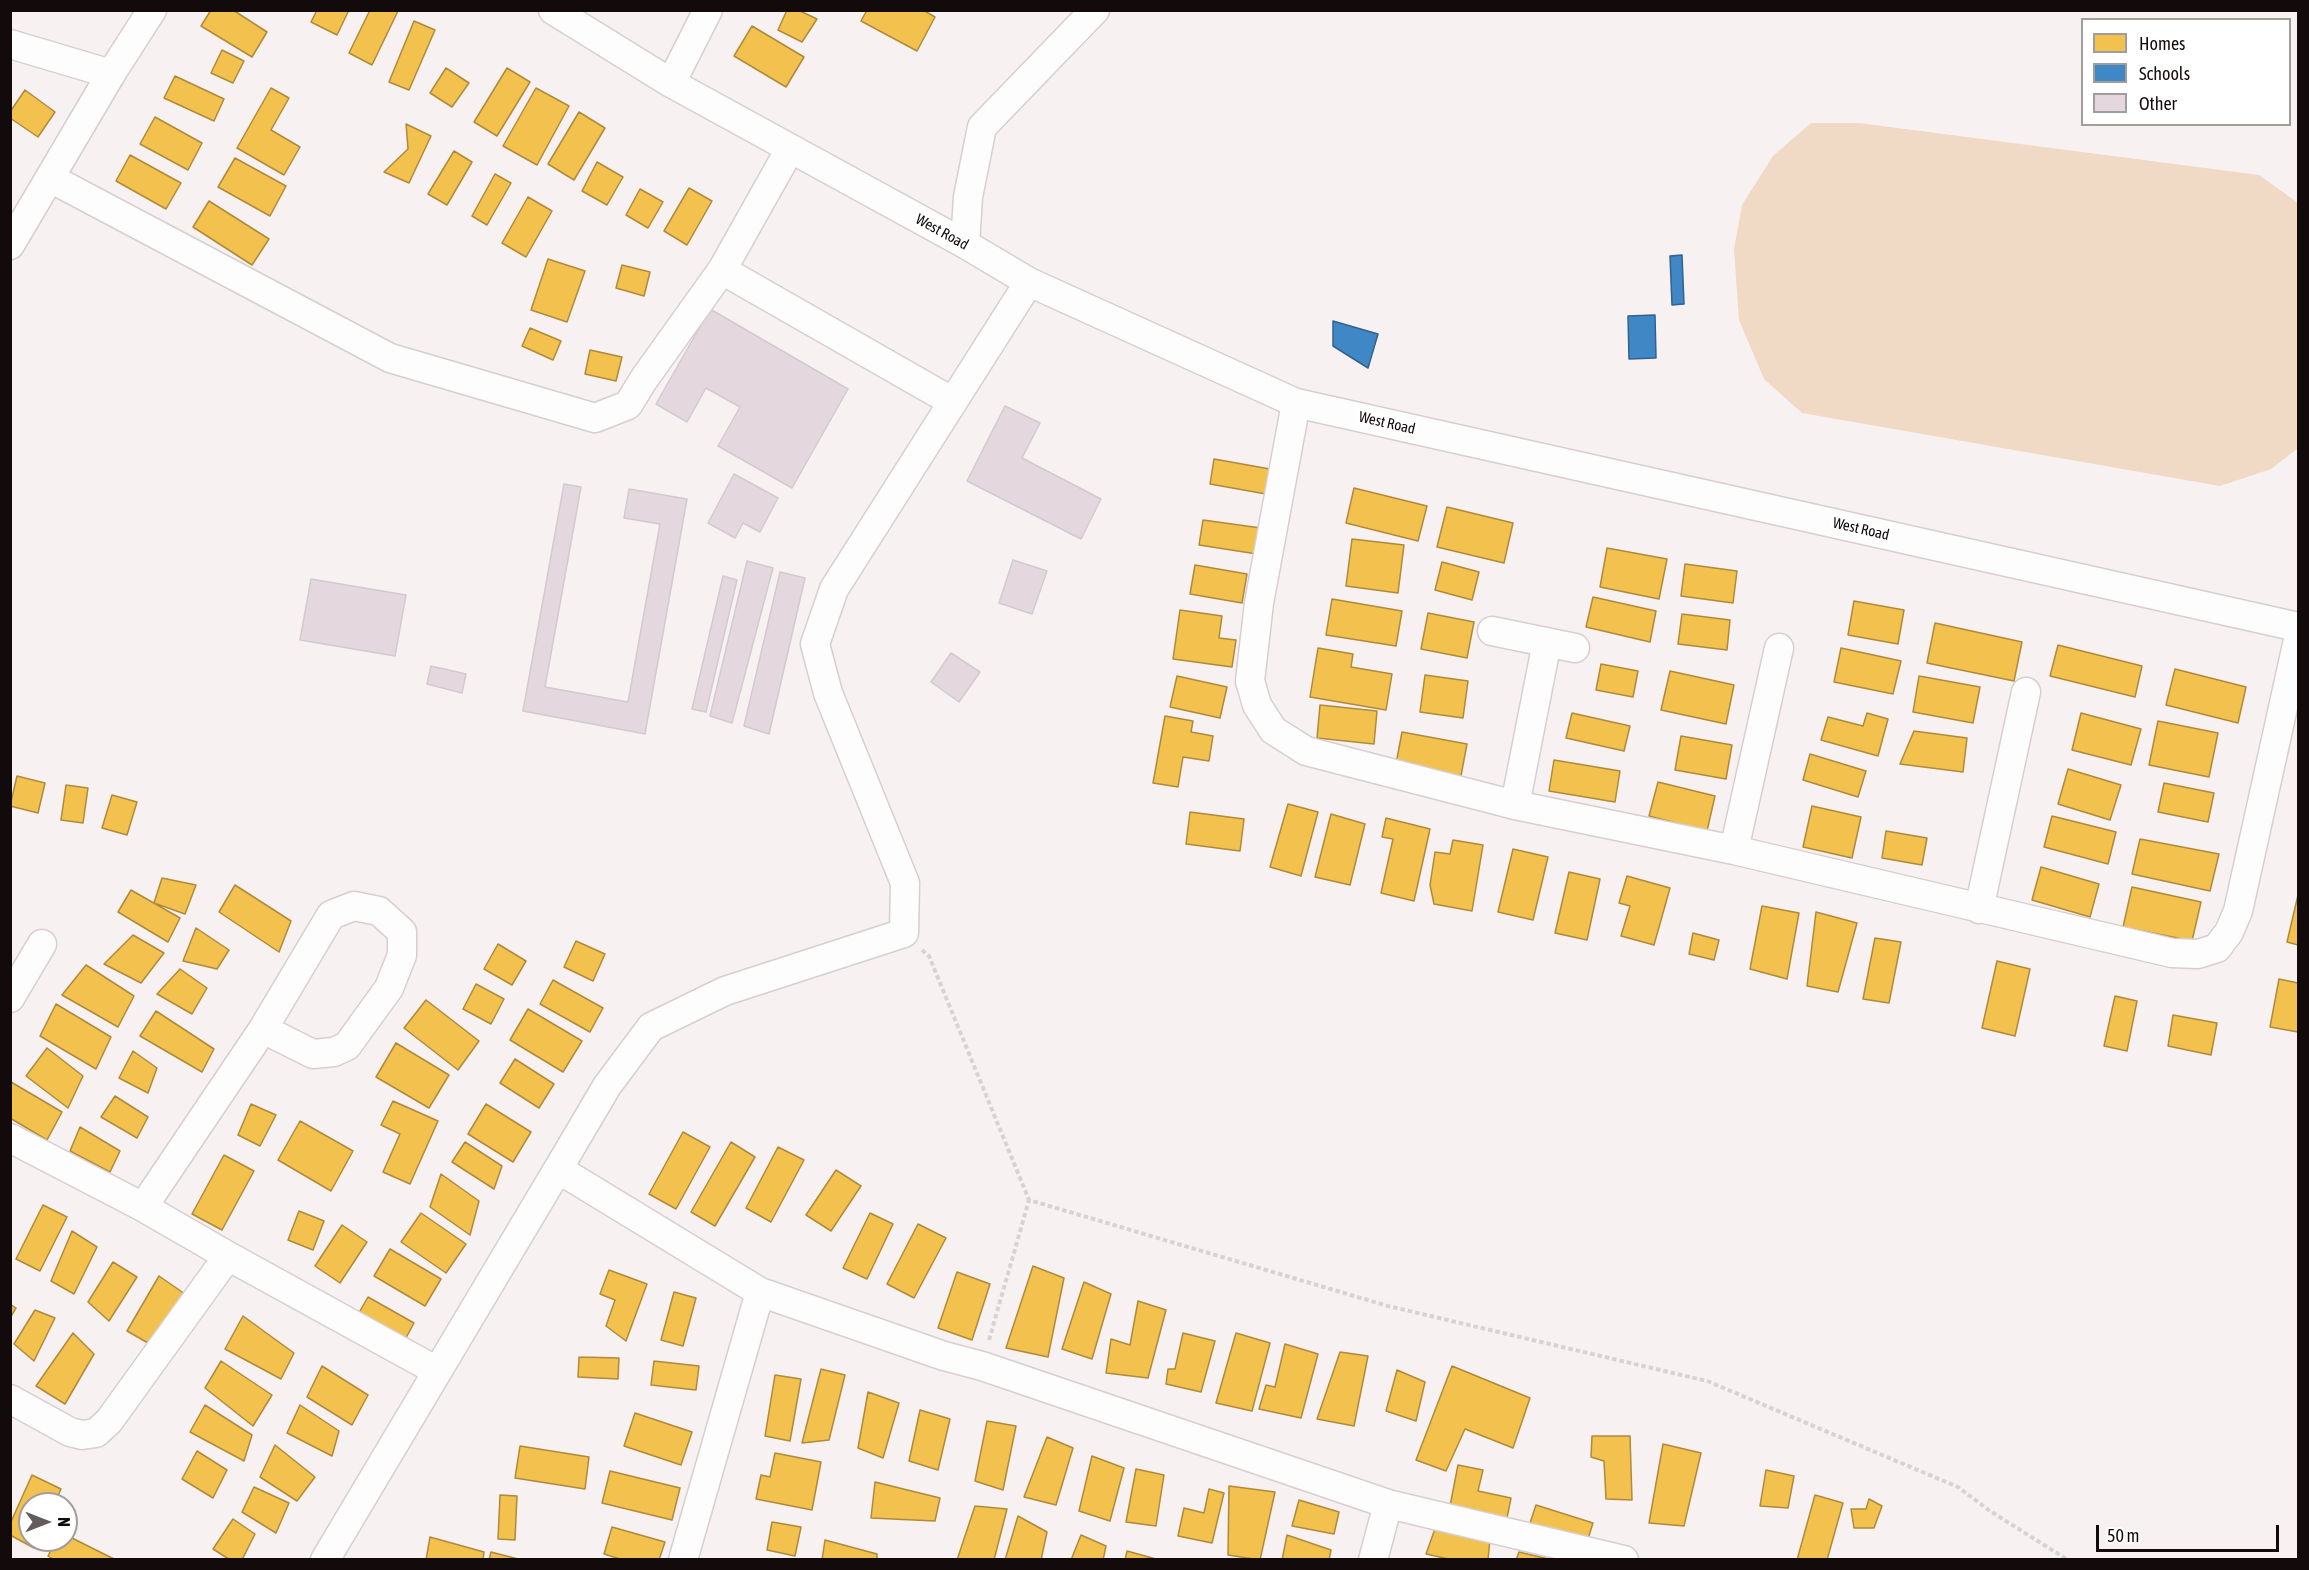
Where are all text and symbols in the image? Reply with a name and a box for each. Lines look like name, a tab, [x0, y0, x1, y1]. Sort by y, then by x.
legend	[2081, 18, 2291, 126]
text: Homes	[2139, 33, 2185, 54]
text: Schools	[2139, 63, 2190, 84]
text: Other	[2139, 93, 2177, 114]
street label: West Road	[912, 210, 972, 254]
street label: West Road	[1357, 408, 1417, 438]
street label: West Road	[1831, 514, 1891, 544]
north arrow	[18, 1492, 78, 1552]
scale bar	[2099, 1513, 2282, 1551]
text: N	[55, 1517, 73, 1527]
text: 50 m	[2107, 1525, 2139, 1546]

